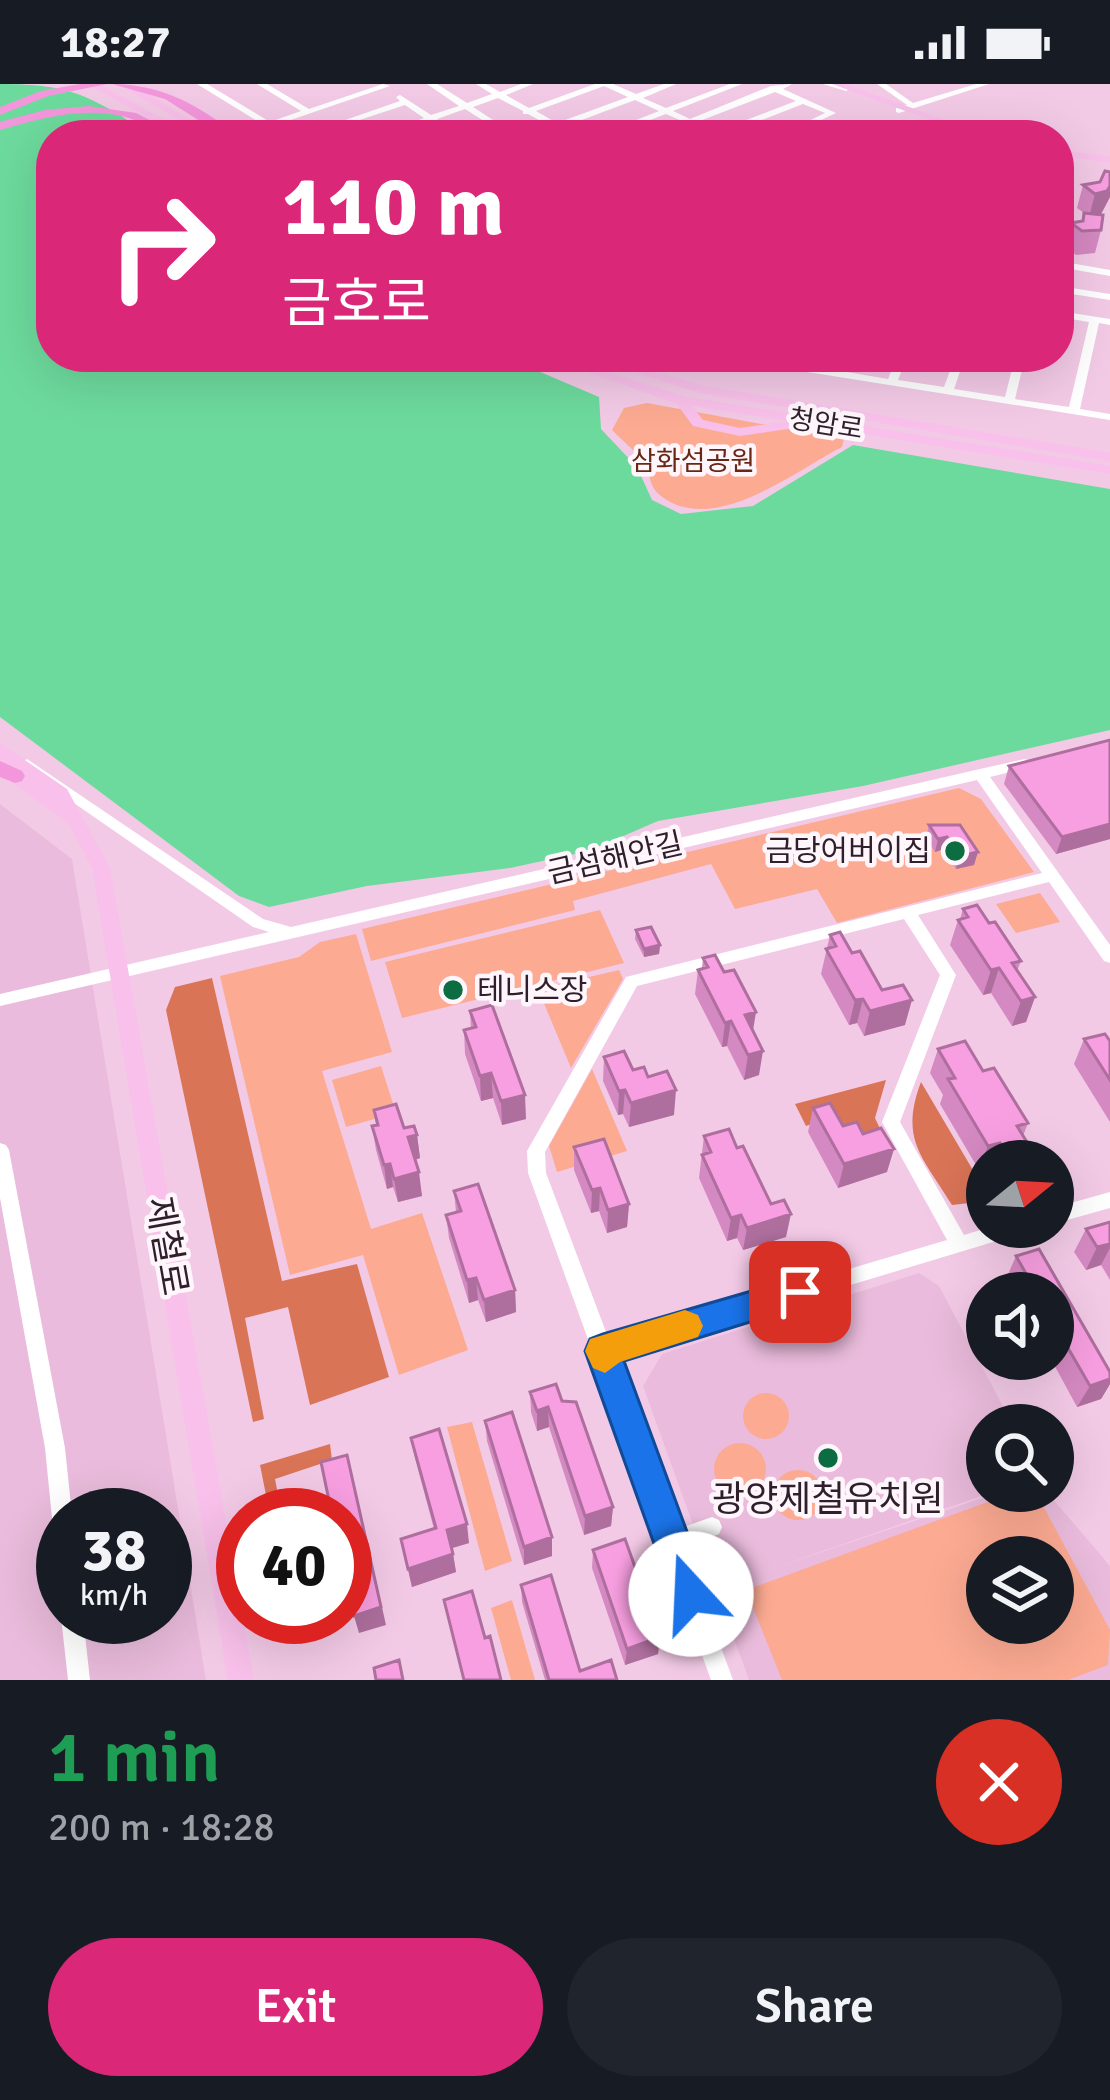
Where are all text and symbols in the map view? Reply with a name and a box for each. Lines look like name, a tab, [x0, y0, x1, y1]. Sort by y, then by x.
text: 18:27	[60, 15, 170, 70]
text: 110 m	[282, 155, 504, 259]
icon: right	[84, 168, 240, 324]
text: 금호로	[282, 270, 431, 337]
street label: 청암로	[787, 402, 865, 447]
park label: 삼화섬공원	[631, 445, 755, 478]
street label: 금섬해안길	[544, 825, 687, 892]
place label: 금당어버이집	[765, 833, 931, 870]
marker: 금당어버이집	[942, 838, 968, 864]
place label: 테니스장	[477, 972, 587, 1009]
marker: 테니스장	[440, 977, 466, 1003]
north arrow	[966, 1140, 1074, 1248]
map controls	[966, 1140, 1074, 1644]
street label: 제철로	[136, 1193, 197, 1299]
pin	[749, 1241, 851, 1343]
icon: arrive	[767, 1259, 833, 1325]
button: sound	[966, 1272, 1074, 1380]
button: search	[966, 1404, 1074, 1512]
marker: 광양제철유치원	[815, 1445, 841, 1471]
place label: 광양제철유치원	[712, 1477, 944, 1522]
speed limit sign: 40	[216, 1488, 372, 1644]
text: 38	[82, 1514, 146, 1588]
position arrow	[628, 1531, 754, 1657]
button: layers	[966, 1536, 1074, 1644]
text: km/h	[80, 1577, 148, 1614]
text: 1 min	[48, 1713, 220, 1802]
button: close	[936, 1719, 1062, 1845]
text: 200 m · 18:28	[48, 1803, 275, 1851]
button: Exit	[48, 1938, 543, 2076]
button: Share	[567, 1938, 1062, 2076]

